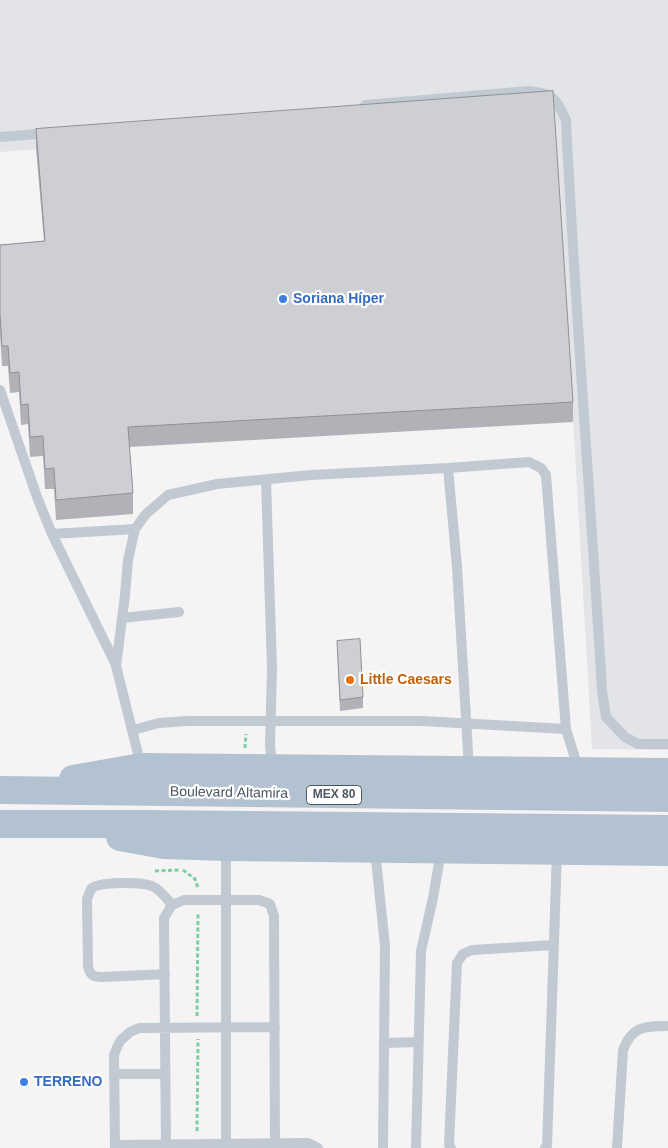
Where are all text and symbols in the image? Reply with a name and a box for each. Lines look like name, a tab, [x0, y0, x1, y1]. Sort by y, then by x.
place label: Soriana Híper	[293, 291, 384, 307]
marker: Soriana Híper	[277, 293, 289, 305]
place label: Little Caesars	[360, 672, 452, 688]
marker: Little Caesars	[344, 674, 356, 686]
street label: Boulevard Altamira	[170, 784, 288, 802]
road number: MEX 80	[306, 786, 362, 804]
place label: TERRENO	[34, 1074, 102, 1090]
marker: TERRENO	[18, 1076, 30, 1088]

